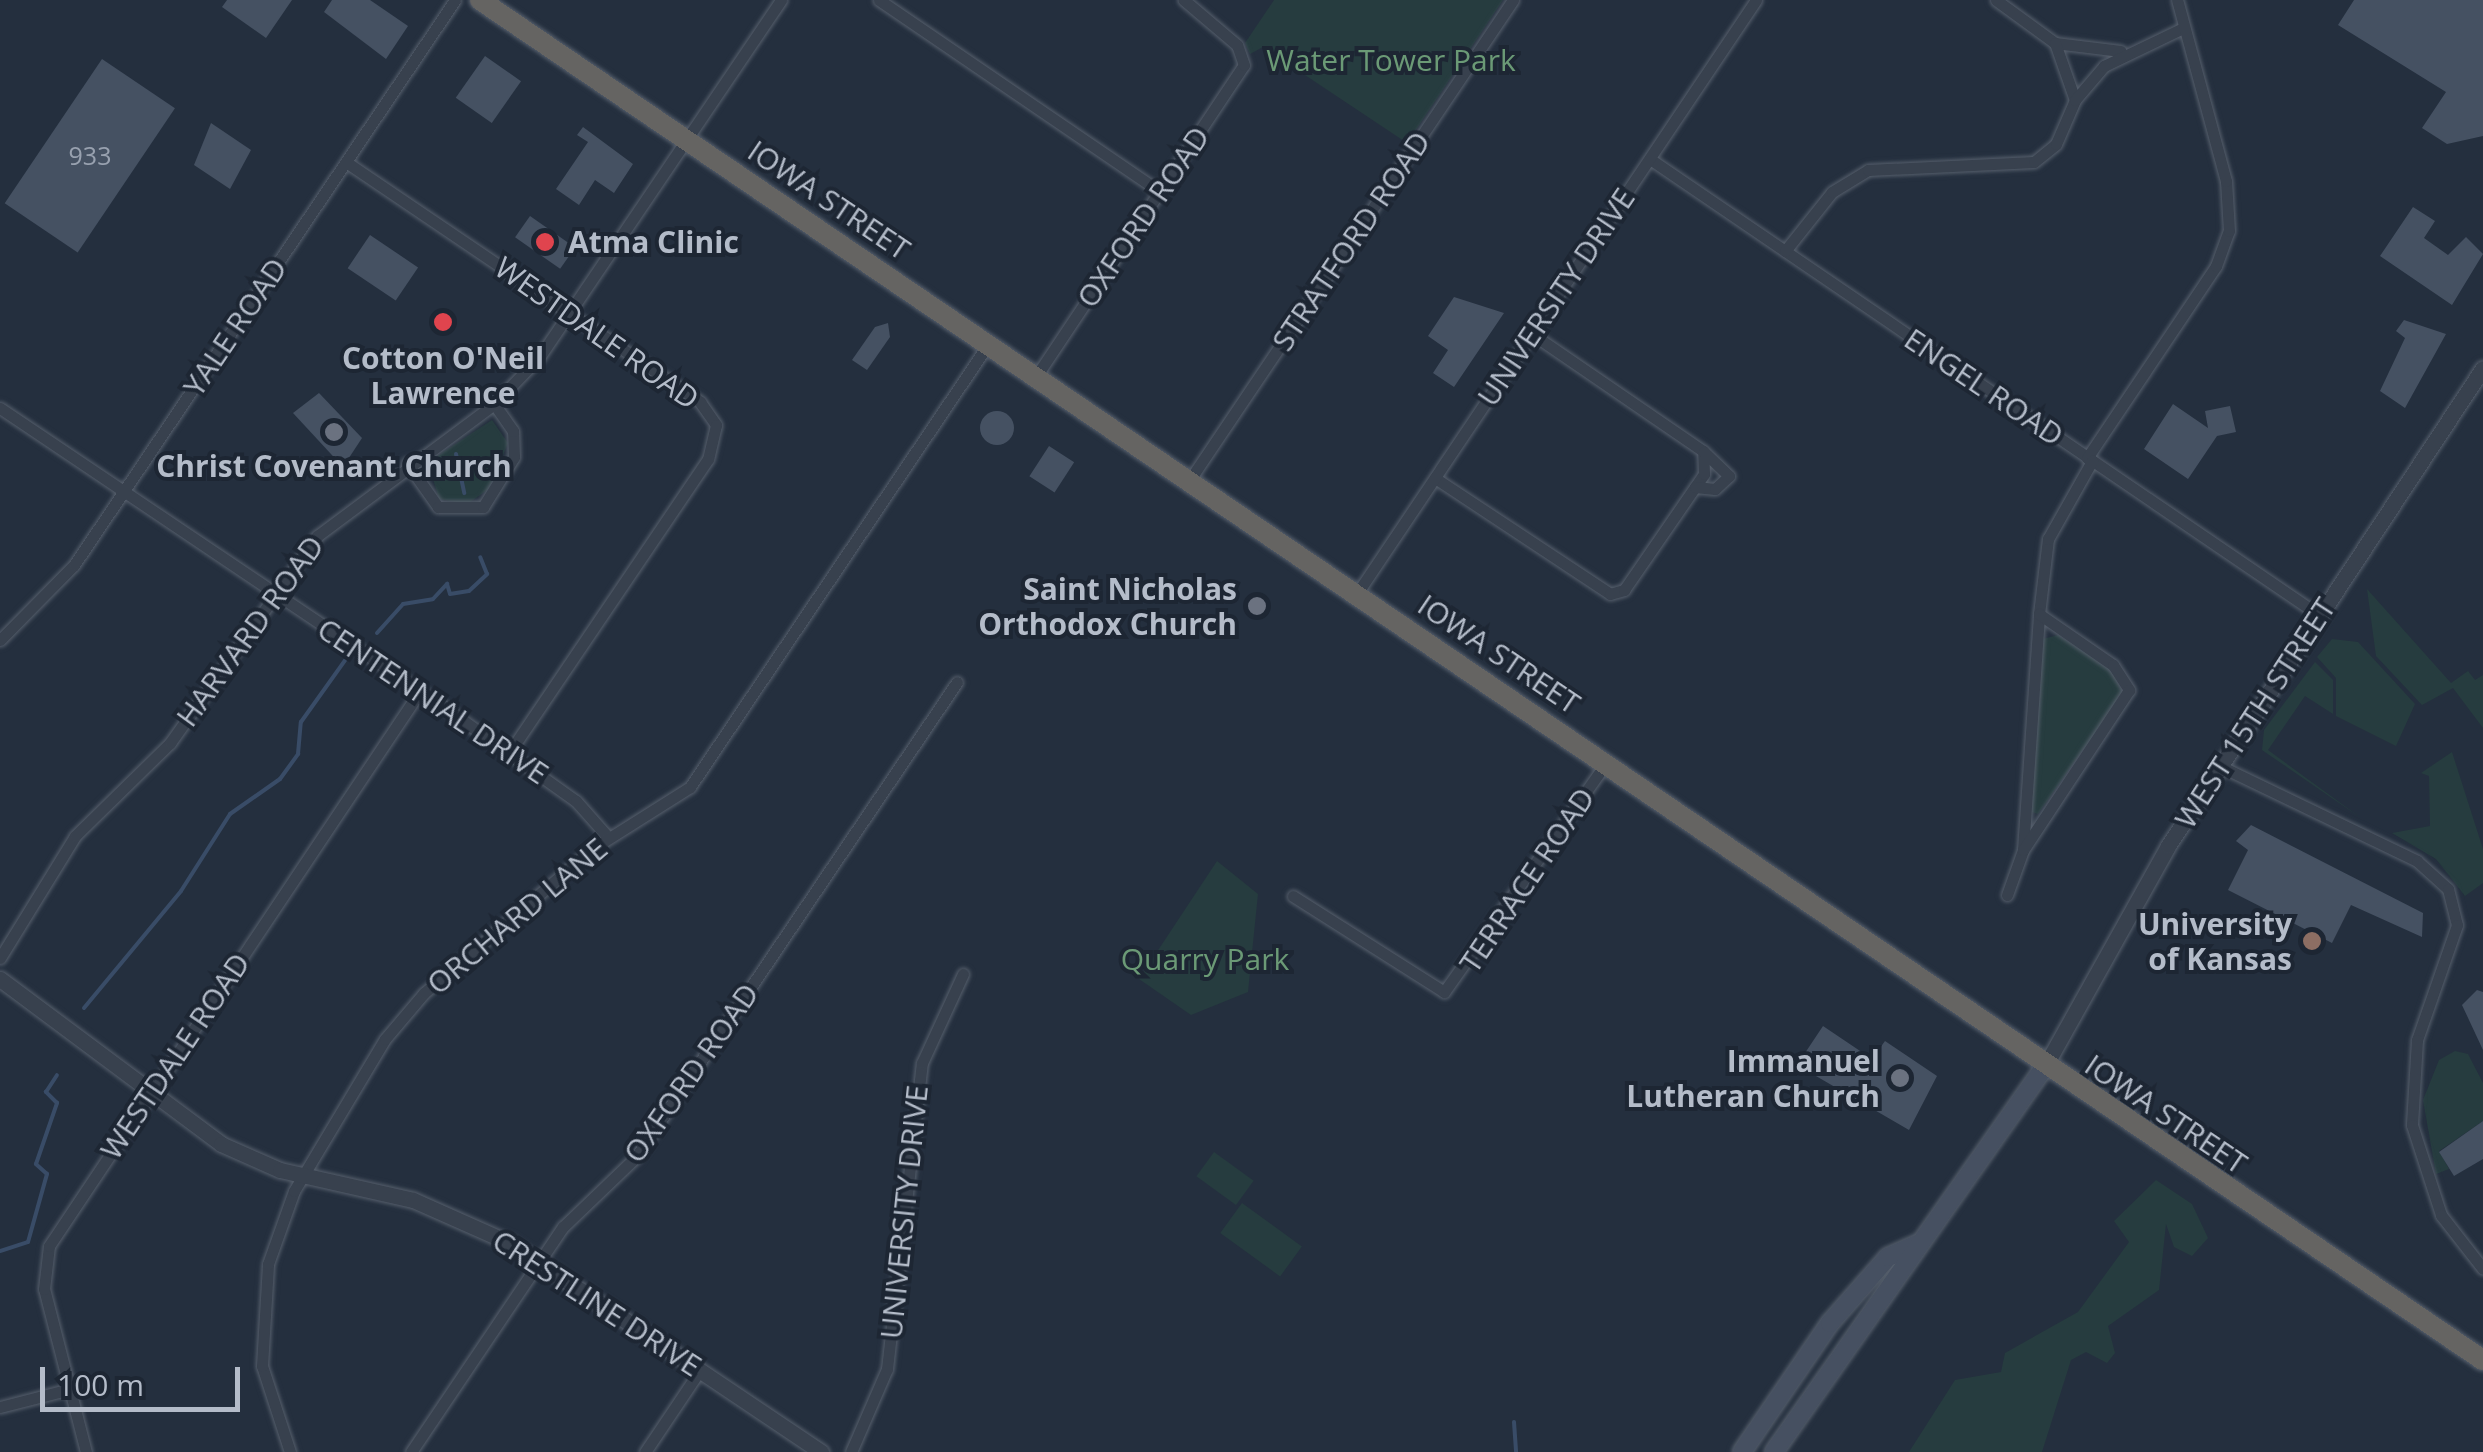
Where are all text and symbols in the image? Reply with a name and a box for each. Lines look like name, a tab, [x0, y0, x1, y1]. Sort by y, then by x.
park label: Water Tower Park	[1266, 42, 1516, 78]
street label: OXFORD ROAD	[1069, 120, 1217, 314]
street label: STRATFORD ROAD	[1264, 125, 1438, 357]
street label: IOWA STREET	[741, 133, 917, 267]
house number: 933	[69, 140, 111, 170]
street label: UNIVERSITY DRIVE	[1470, 181, 1642, 413]
place label: Atma Clinic	[568, 224, 739, 260]
marker: Atma Clinic	[532, 229, 558, 255]
street label: WESTDALE ROAD	[488, 249, 706, 417]
street label: YALE ROAD	[176, 251, 294, 403]
marker: Cotton O'Neil Lawrence	[430, 309, 456, 335]
street label: ENGEL ROAD	[1898, 321, 2070, 453]
place label: Cotton O'Neil Lawrence	[342, 340, 544, 410]
marker: Christ Covenant Church	[323, 421, 345, 443]
place label: Christ Covenant Church	[156, 448, 512, 484]
street label: HARVARD ROAD	[169, 529, 331, 733]
place label: Saint Nicholas Orthodox Church	[978, 571, 1237, 642]
street label: IOWA STREET	[1411, 587, 1587, 721]
street label: WEST 15TH STREET	[2167, 591, 2343, 835]
marker: Saint Nicholas Orthodox Church	[1246, 595, 1268, 617]
street label: CENTENNIAL DRIVE	[311, 610, 555, 792]
street label: TERRACE ROAD	[1452, 781, 1602, 979]
street label: ORCHARD LANE	[420, 830, 614, 1002]
place label: University of Kansas	[2138, 906, 2292, 976]
marker: University of Kansas	[2301, 930, 2323, 952]
park label: Quarry Park	[1121, 941, 1289, 977]
street label: WESTDALE ROAD	[93, 946, 257, 1166]
street label: OXFORD ROAD	[616, 977, 766, 1169]
place label: Immanuel Lutheran Church	[1626, 1043, 1880, 1114]
street label: IOWA STREET	[2078, 1047, 2254, 1181]
marker: Immanuel Lutheran Church	[1889, 1067, 1911, 1089]
street label: UNIVERSITY DRIVE	[873, 1083, 935, 1341]
street label: CRESTLINE DRIVE	[486, 1222, 708, 1384]
scale bar	[45, 1347, 245, 1409]
text: 100 m	[57, 1364, 144, 1405]

